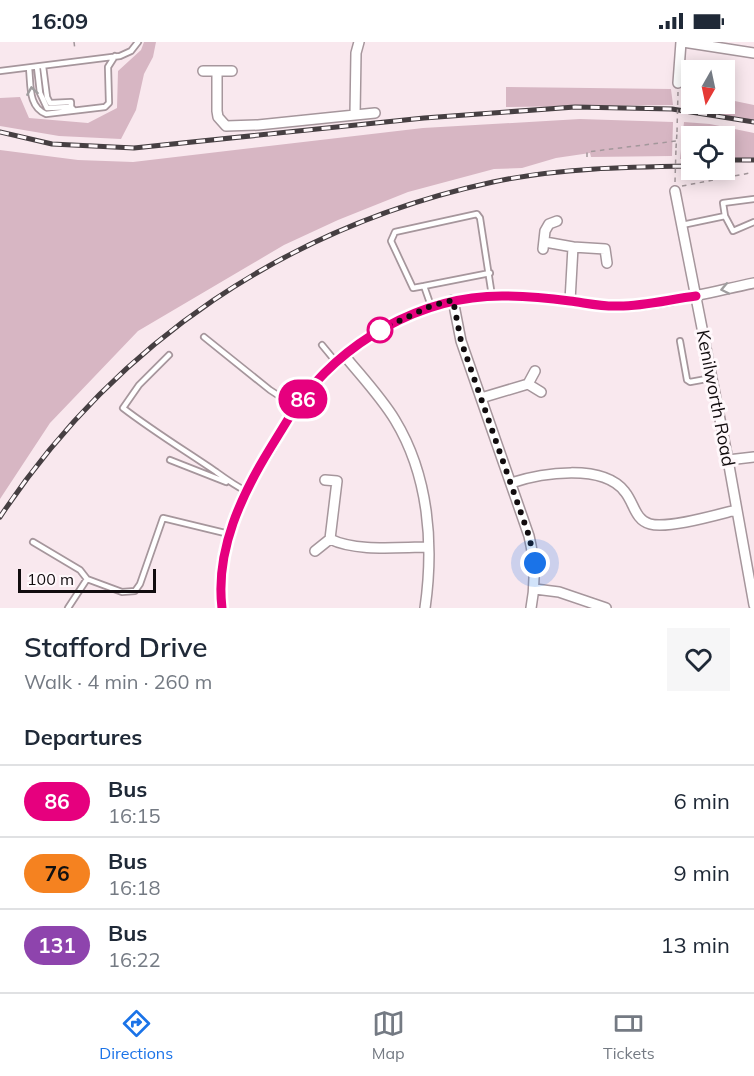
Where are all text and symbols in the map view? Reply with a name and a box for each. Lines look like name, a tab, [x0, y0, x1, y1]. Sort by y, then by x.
text: 16:09	[30, 7, 88, 35]
north arrow	[681, 60, 735, 114]
map controls	[681, 60, 735, 180]
one-way arrow	[26, 87, 39, 97]
button: locate	[681, 126, 735, 180]
one-way arrow	[720, 282, 730, 295]
unlabelled marker	[367, 317, 393, 343]
street label: Kenilworth Road	[691, 328, 741, 468]
line badge: 86	[276, 380, 330, 418]
text: 86	[290, 386, 316, 412]
your location	[520, 548, 550, 578]
scale bar	[18, 566, 156, 594]
text: 100 m	[27, 569, 74, 589]
button: heart	[667, 628, 730, 691]
text: Stafford Drive	[24, 629, 208, 664]
text: Walk · 4 min · 260 m	[24, 669, 212, 694]
text: Departures	[24, 723, 142, 751]
text: Bus	[108, 775, 147, 803]
text: 6 min	[674, 787, 730, 815]
text: 86	[44, 788, 70, 814]
text: 16:15	[108, 803, 161, 828]
text: Bus	[108, 847, 147, 875]
text: 9 min	[674, 859, 730, 887]
text: 76	[44, 860, 70, 886]
text: 16:18	[108, 875, 161, 900]
text: Bus	[108, 919, 147, 947]
text: 13 min	[660, 931, 730, 959]
text: 131	[38, 932, 76, 958]
text: 16:22	[108, 947, 161, 972]
tab: Directions	[99, 1007, 173, 1063]
tab: Map	[372, 1007, 405, 1063]
tab: Tickets	[603, 1007, 655, 1063]

